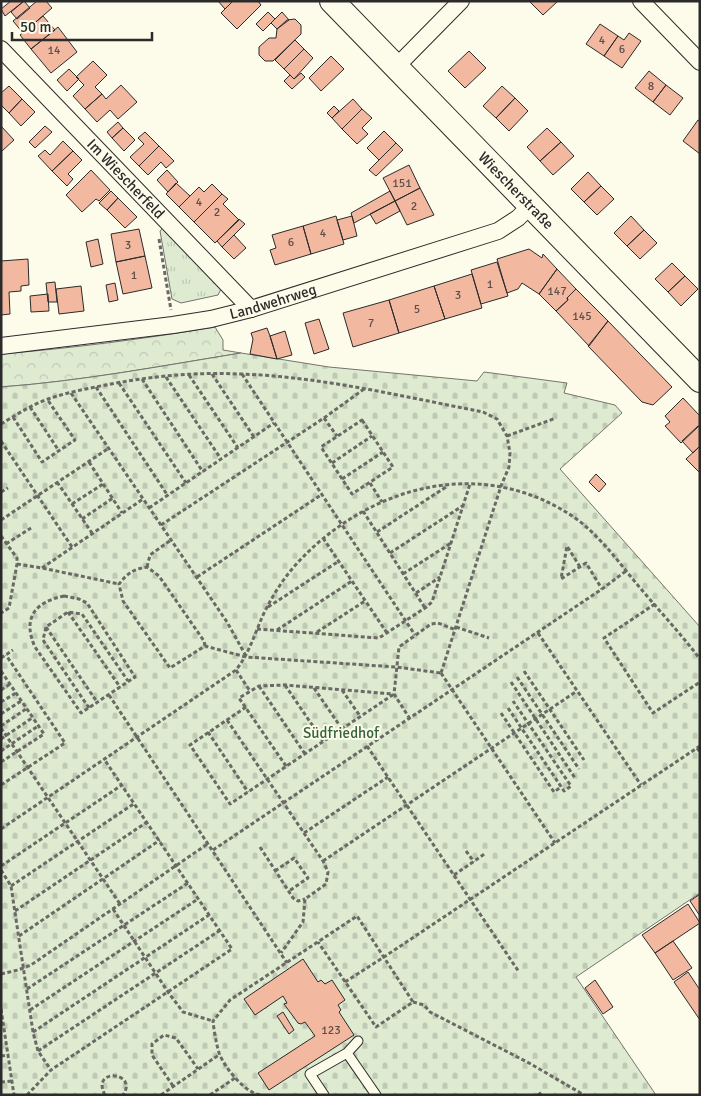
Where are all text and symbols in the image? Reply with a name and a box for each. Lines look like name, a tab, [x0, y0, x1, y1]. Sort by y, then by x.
scale bar	[12, 10, 152, 42]
text: 50 m	[20, 18, 51, 36]
house number: 4	[599, 33, 606, 48]
house number: 6	[619, 42, 625, 57]
house number: 14	[48, 43, 61, 58]
house number: 8	[648, 79, 654, 94]
street label: Im Wiescherfeld	[83, 135, 168, 223]
street label: Wiescherstraße	[474, 148, 558, 233]
house number: 151	[392, 176, 412, 191]
house number: 4	[196, 195, 203, 210]
house number: 2	[411, 199, 417, 214]
house number: 2	[214, 205, 220, 220]
house number: 4	[320, 226, 327, 241]
house number: 6	[288, 235, 294, 250]
house number: 3	[125, 238, 131, 253]
house number: 1	[131, 268, 137, 283]
house number: 1	[487, 277, 493, 292]
street label: Landwehrweg	[228, 280, 318, 323]
house number: 147	[547, 284, 567, 299]
house number: 3	[455, 288, 461, 303]
house number: 5	[414, 302, 420, 317]
house number: 145	[572, 309, 592, 324]
house number: 7	[368, 316, 374, 331]
park label: Südfriedhof	[303, 724, 380, 742]
house number: 123	[321, 1023, 341, 1038]

